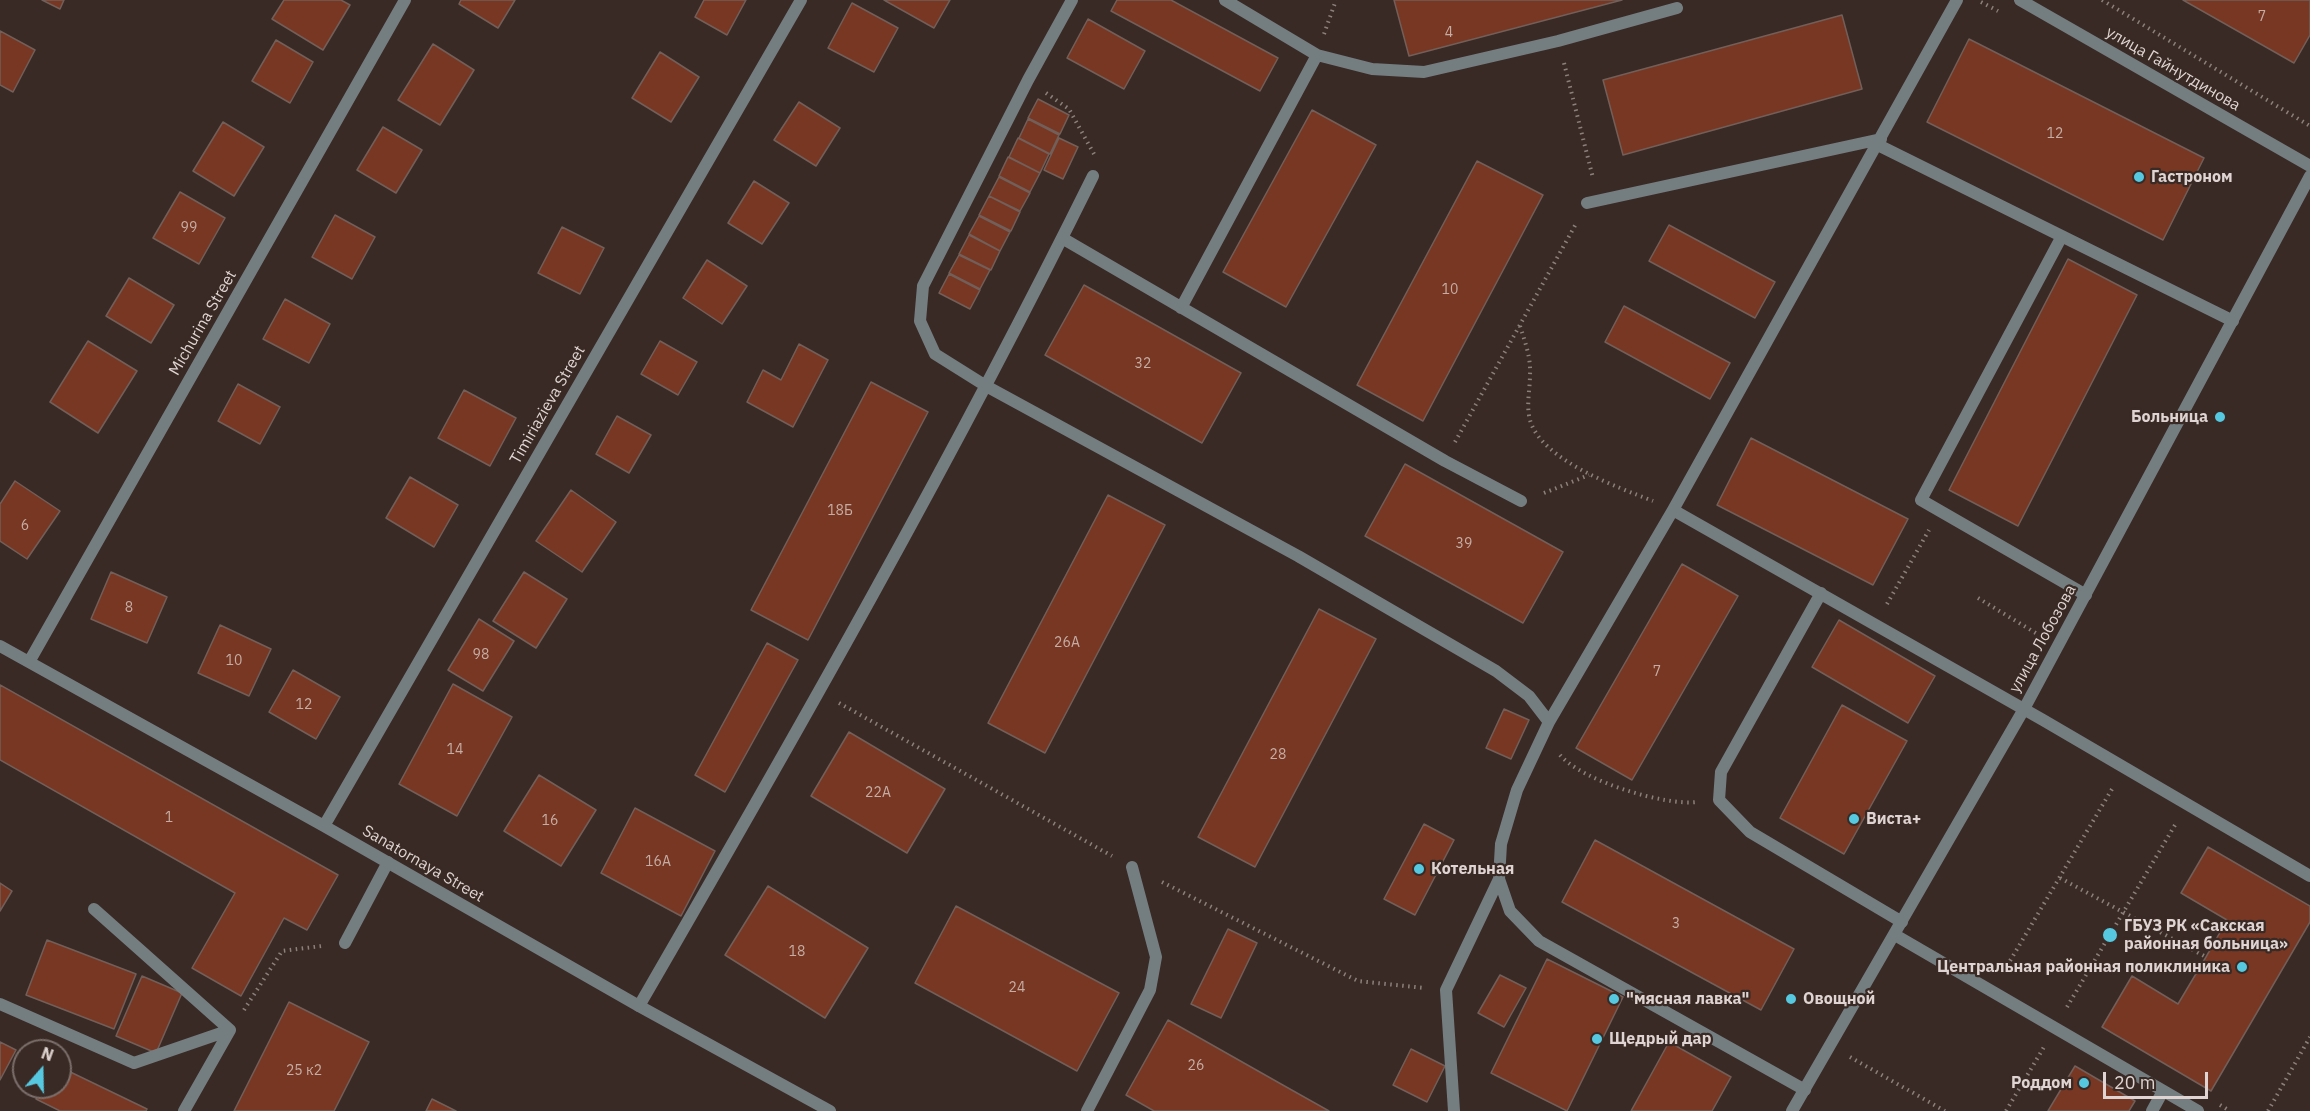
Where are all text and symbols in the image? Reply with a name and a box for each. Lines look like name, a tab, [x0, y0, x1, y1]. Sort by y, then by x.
house number: 7	[2258, 9, 2266, 25]
street label: улица Гайнутдинова	[2102, 23, 2244, 115]
house number: 4	[1445, 25, 1453, 41]
house number: 12	[2047, 126, 2063, 142]
place label: Гастроном	[2151, 167, 2233, 187]
marker: Гастроном	[2132, 170, 2146, 184]
house number: 99	[181, 220, 197, 236]
street label: Michurina Street	[165, 267, 241, 379]
house number: 10	[1442, 282, 1458, 298]
street label: Timiriazieva Street	[506, 342, 590, 468]
house number: 32	[1135, 356, 1151, 372]
place label: Больница	[2131, 407, 2208, 427]
marker: Больница	[2213, 410, 2227, 424]
house number: 18Б	[827, 503, 853, 519]
house number: 6	[21, 518, 29, 534]
house number: 39	[1456, 536, 1472, 552]
street label: улица Лобозова	[2005, 582, 2081, 696]
house number: 8	[125, 600, 133, 616]
house number: 26А	[1054, 635, 1080, 651]
house number: 98	[473, 647, 489, 663]
house number: 10	[226, 653, 242, 669]
house number: 7	[1653, 664, 1661, 680]
house number: 12	[296, 697, 312, 713]
house number: 14	[447, 742, 463, 758]
house number: 28	[1270, 747, 1286, 763]
house number: 22А	[865, 785, 891, 801]
place label: Виста+	[1866, 809, 1921, 829]
house number: 1	[165, 810, 173, 826]
marker: Виста+	[1847, 812, 1861, 826]
house number: 16	[542, 813, 558, 829]
street label: Sanatornaya Street	[359, 821, 487, 907]
house number: 16А	[645, 854, 671, 870]
place label: Котельная	[1431, 859, 1514, 879]
marker: Котельная	[1412, 862, 1426, 876]
house number: 3	[1672, 916, 1680, 932]
place label: ГБУЗ РК «Сакская районная больница»	[2124, 916, 2288, 954]
marker: ГБУЗ РК «Сакская районная больница»	[2101, 926, 2119, 944]
house number: 18	[789, 944, 805, 960]
place label: Центральная районная поликлиника	[1937, 957, 2230, 977]
marker: Центральная районная поликлиника	[2235, 960, 2249, 974]
house number: 24	[1009, 980, 1025, 996]
place label: "мясная лавка"	[1626, 989, 1749, 1009]
place label: Овощной	[1803, 989, 1875, 1009]
marker: "мясная лавка"	[1607, 992, 1621, 1006]
marker: Овощной	[1784, 992, 1798, 1006]
place label: Щедрый дар	[1609, 1029, 1711, 1049]
marker: Щедрый дар	[1590, 1032, 1604, 1046]
north arrow	[12, 1039, 72, 1099]
text: N	[39, 1043, 56, 1065]
house number: 26	[1188, 1058, 1204, 1074]
scale bar	[2106, 1060, 2211, 1098]
house number: 25 к2	[286, 1063, 322, 1079]
text: 20 m	[2114, 1071, 2156, 1094]
place label: Роддом	[2011, 1073, 2072, 1093]
marker: Роддом	[2077, 1076, 2091, 1090]

